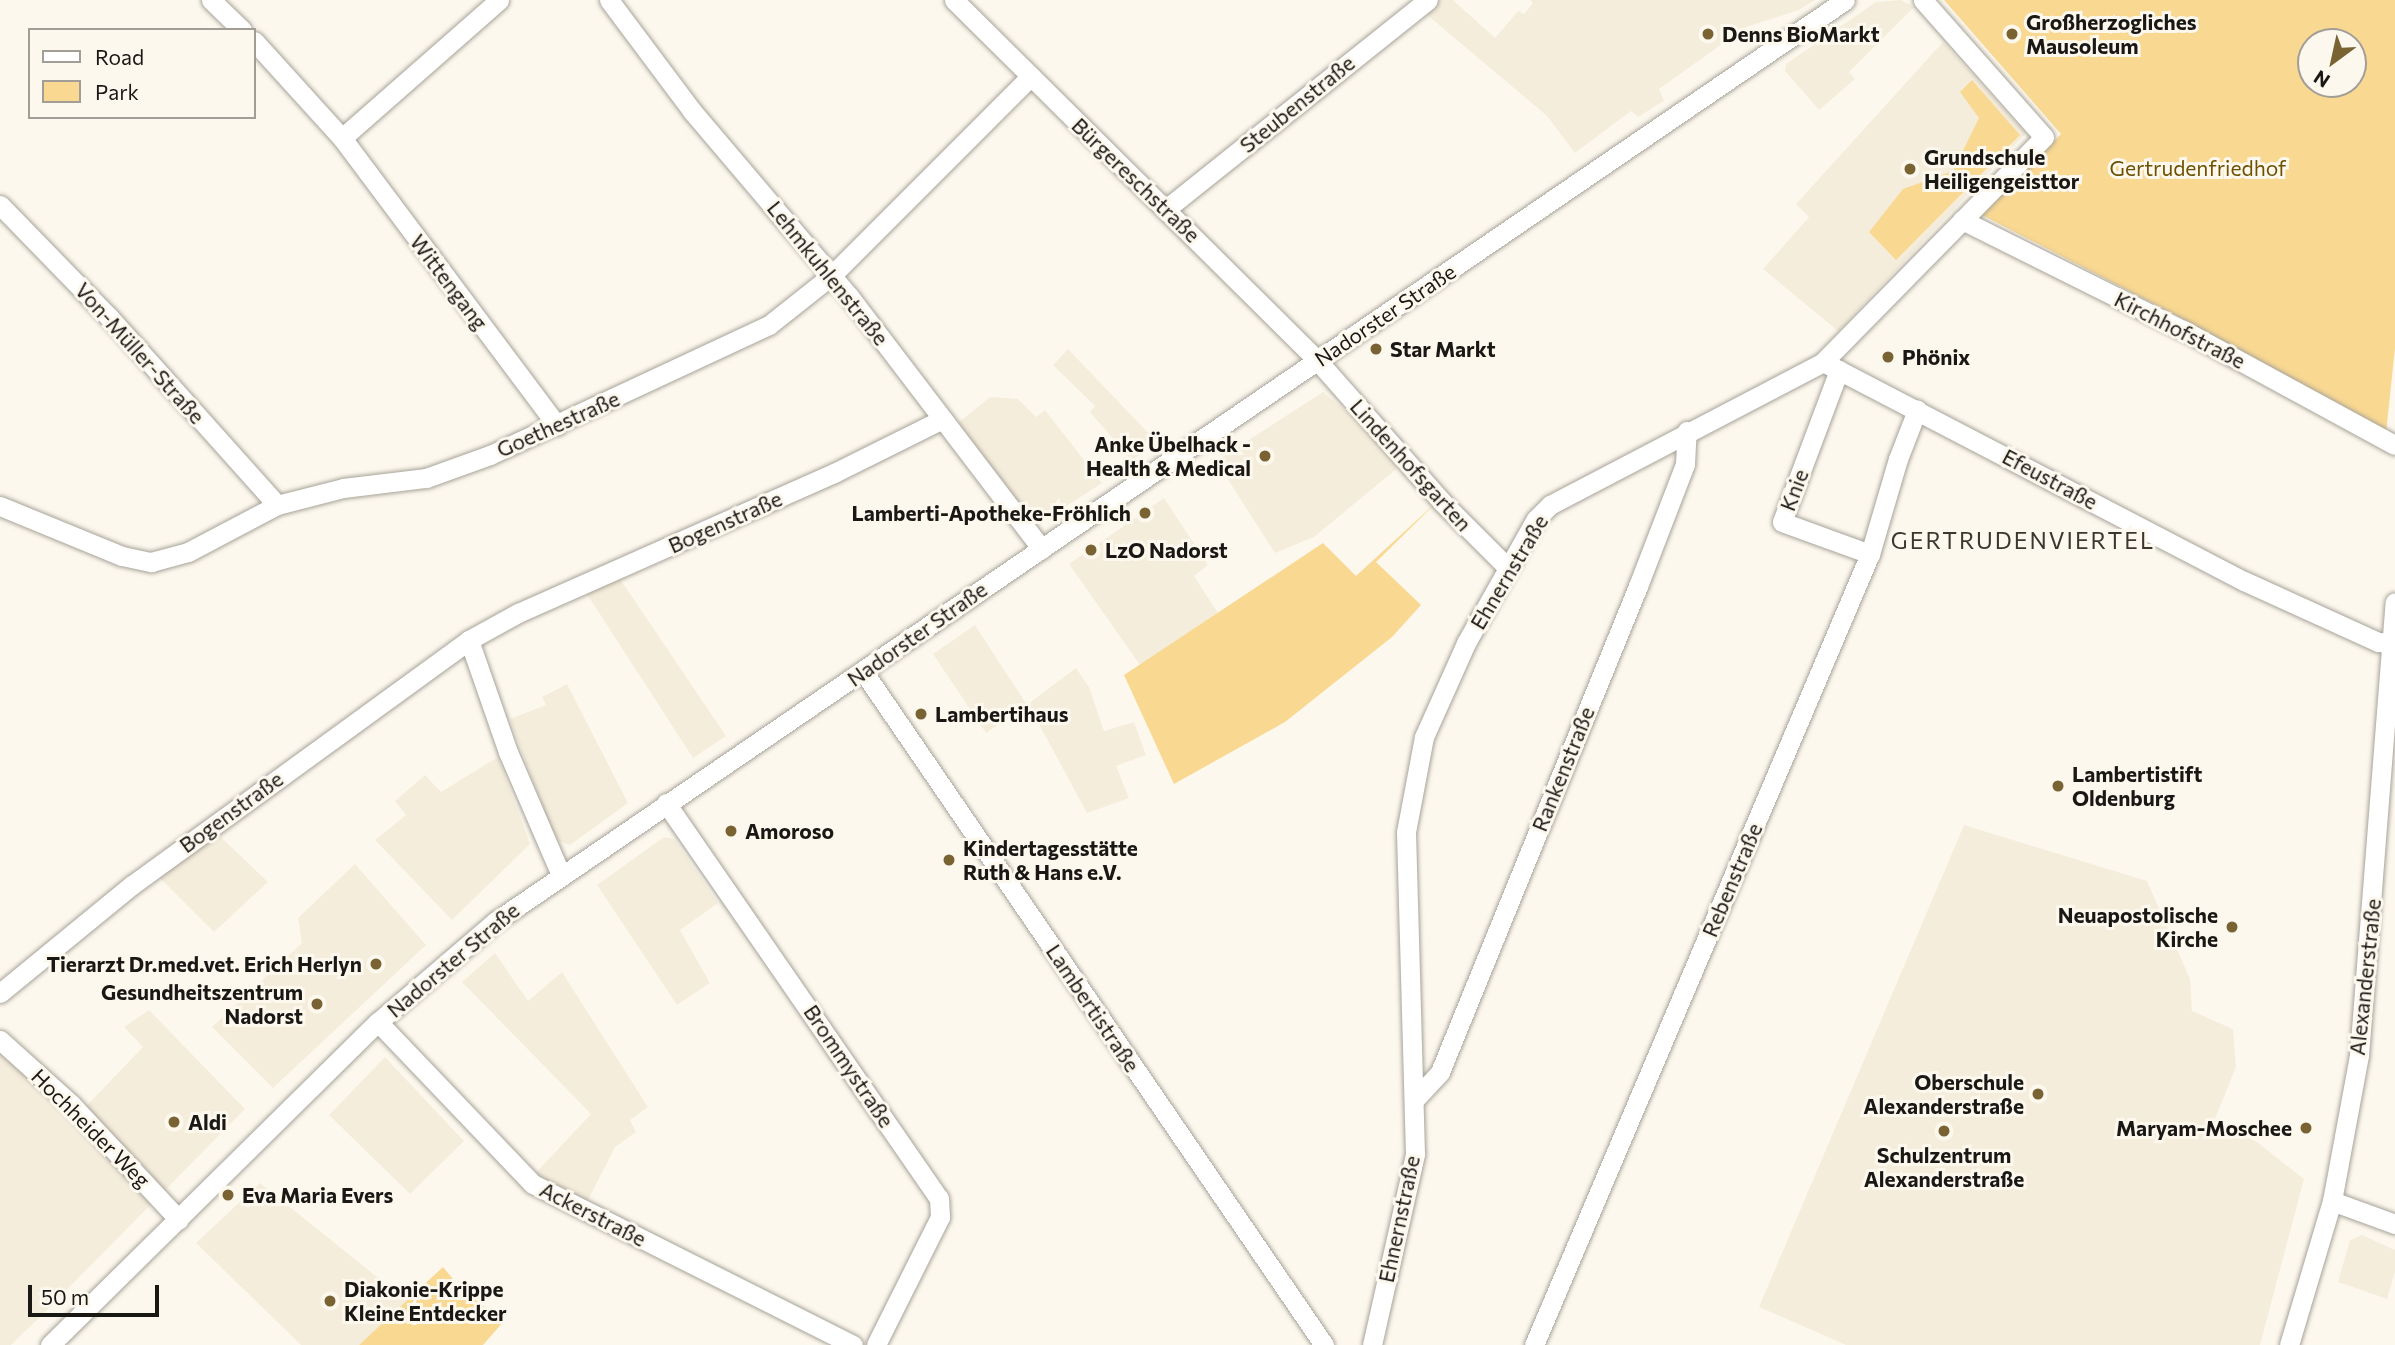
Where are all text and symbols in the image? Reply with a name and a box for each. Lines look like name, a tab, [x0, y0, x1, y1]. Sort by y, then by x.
place label: Großherzogliches Mausoleum	[2026, 9, 2196, 59]
place label: Denns BioMarkt	[1722, 21, 1880, 47]
marker: Denns BioMarkt	[1700, 26, 1716, 42]
marker: Großherzogliches Mausoleum	[2004, 26, 2020, 42]
legend	[28, 28, 256, 119]
north arrow	[2297, 28, 2367, 98]
text: Road	[95, 44, 144, 69]
street label: Steubenstraße	[1235, 50, 1359, 158]
text: N	[2309, 66, 2334, 93]
text: Park	[95, 79, 139, 104]
street label: Bürgereschstraße	[1067, 113, 1205, 247]
place label: Grundschule Heiligengeisttor	[1924, 144, 2080, 194]
park label: Gertrudenfriedhof	[2110, 155, 2286, 181]
marker: Grundschule Heiligengeisttor	[1902, 161, 1918, 177]
street label: Lehmkuhlenstraße	[762, 196, 894, 350]
street label: Wittengang	[405, 229, 493, 335]
street label: Nadorster Straße	[1310, 259, 1460, 371]
street label: Von-Müller-Straße	[70, 277, 210, 429]
street label: Kirchhofstraße	[2110, 286, 2250, 374]
place label: Star Markt	[1390, 336, 1496, 362]
marker: Star Markt	[1368, 341, 1384, 357]
place label: Phönix	[1902, 344, 1970, 370]
marker: Phönix	[1880, 349, 1896, 365]
street label: Goethestraße	[493, 386, 623, 462]
street label: Lindenhofsgarten	[1345, 394, 1477, 536]
place label: Anke Übelhack - Health & Medical	[1086, 431, 1251, 481]
street label: Efeustraße	[1998, 443, 2102, 515]
marker: Anke Übelhack - Health & Medical	[1257, 448, 1273, 464]
street label: Knie	[1775, 466, 1813, 514]
street label: Bogenstraße	[664, 486, 786, 558]
place label: Lamberti-Apotheke-Fröhlich	[852, 500, 1131, 526]
marker: Lamberti-Apotheke-Fröhlich	[1137, 505, 1153, 521]
street label: Ehnernstraße	[1465, 510, 1553, 634]
district label: GERTRUDENVIERTEL	[1893, 526, 2153, 554]
place label: LzO Nadorst	[1105, 537, 1228, 563]
marker: LzO Nadorst	[1083, 542, 1099, 558]
street label: Nadorster Straße	[842, 576, 992, 692]
place label: Lambertihaus	[935, 701, 1068, 727]
street label: Rankenstraße	[1527, 703, 1599, 835]
marker: Lambertihaus	[913, 706, 929, 722]
place label: Lambertistift Oldenburg	[2072, 761, 2202, 811]
street label: Bogenstraße	[174, 766, 288, 858]
marker: Lambertistift Oldenburg	[2050, 778, 2066, 794]
place label: Amoroso	[745, 818, 834, 844]
street label: Rebenstraße	[1697, 819, 1767, 941]
marker: Amoroso	[723, 823, 739, 839]
place label: Kindertagesstätte Ruth & Hans e.V.	[963, 835, 1138, 885]
marker: Kindertagesstätte Ruth & Hans e.V.	[941, 852, 957, 868]
street label: Nadorster Straße	[382, 897, 524, 1023]
street label: Alexanderstraße	[2344, 897, 2386, 1057]
place label: Neuapostolische Kirche	[2058, 902, 2218, 952]
marker: Neuapostolische Kirche	[2224, 919, 2240, 935]
street label: Lambertistraße	[1041, 939, 1145, 1077]
place label: Tierarzt Dr.med.vet. Erich Herlyn	[46, 951, 362, 977]
marker: Tierarzt Dr.med.vet. Erich Herlyn	[368, 956, 384, 972]
place label: Gesundheitszentrum Nadorst	[101, 979, 303, 1029]
marker: Gesundheitszentrum Nadorst	[309, 996, 325, 1012]
street label: Brommystraße	[799, 1000, 899, 1132]
street label: Hochheider Weg	[26, 1063, 156, 1193]
place label: Oberschule Alexanderstraße	[1863, 1069, 2024, 1119]
marker: Oberschule Alexanderstraße	[2030, 1086, 2046, 1102]
place label: Aldi	[188, 1109, 227, 1135]
marker: Aldi	[166, 1114, 182, 1130]
place label: Maryam-Moschee	[2116, 1115, 2292, 1141]
marker: Maryam-Moschee	[2298, 1120, 2314, 1136]
marker: Schulzentrum Alexanderstraße	[1936, 1123, 1952, 1139]
place label: Schulzentrum Alexanderstraße	[1864, 1142, 2024, 1192]
street label: Ehnernstraße	[1373, 1153, 1425, 1285]
street label: Ackerstraße	[536, 1177, 650, 1251]
place label: Eva Maria Evers	[242, 1182, 393, 1208]
marker: Eva Maria Evers	[220, 1187, 236, 1203]
scale bar	[32, 1272, 163, 1316]
place label: Diakonie-Krippe Kleine Entdecker	[344, 1276, 507, 1326]
text: 50 m	[41, 1284, 89, 1309]
marker: Diakonie-Krippe Kleine Entdecker	[322, 1293, 338, 1309]

